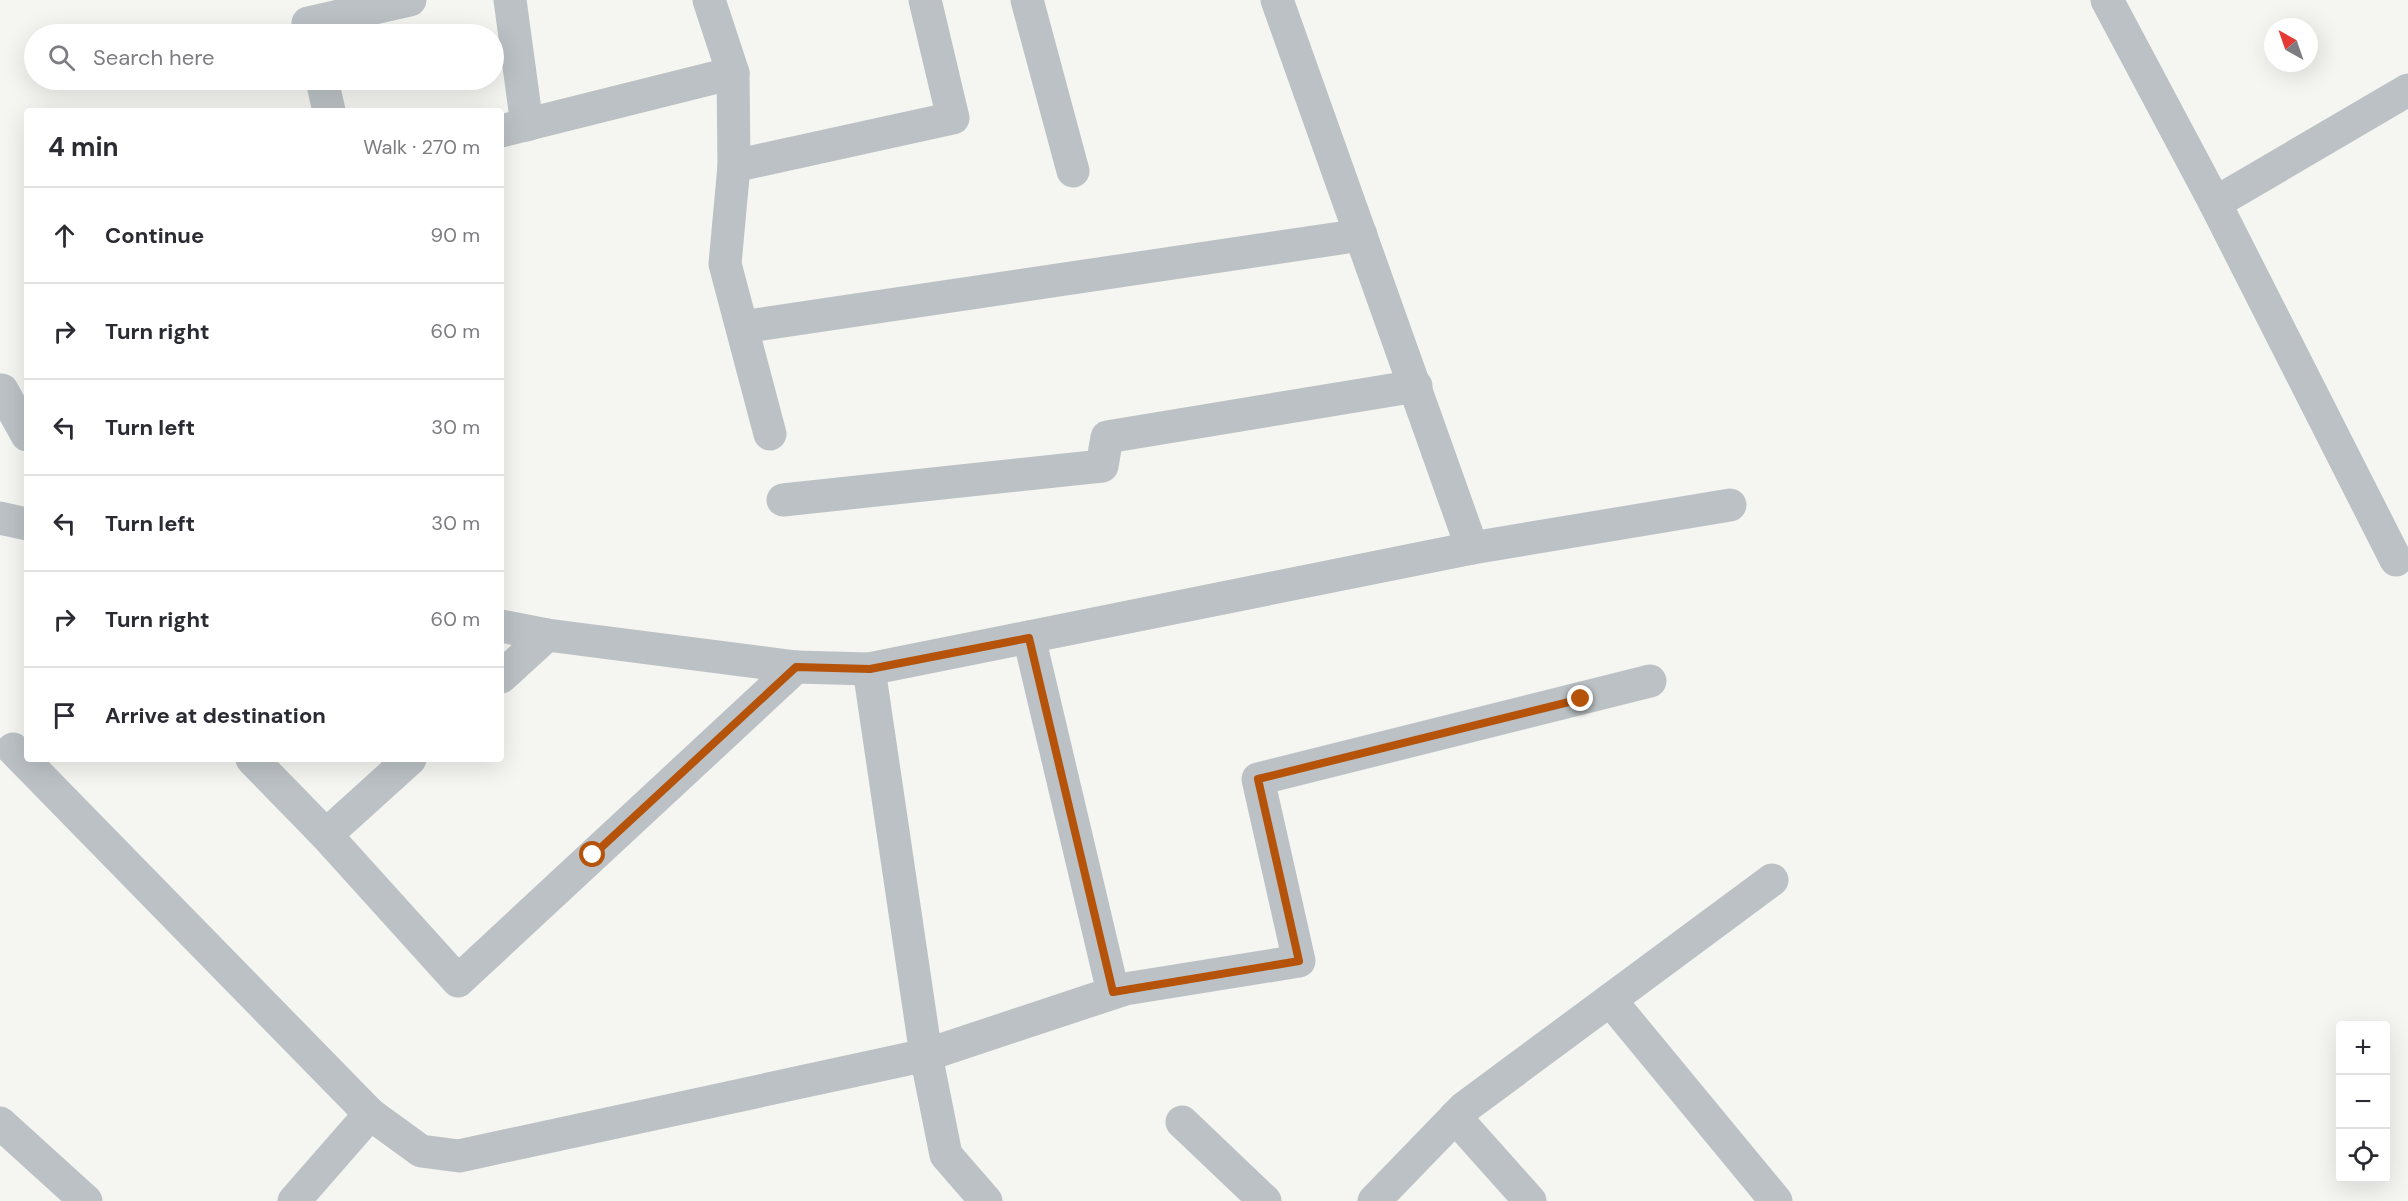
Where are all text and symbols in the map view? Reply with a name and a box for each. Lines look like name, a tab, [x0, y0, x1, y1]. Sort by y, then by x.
north arrow	[2264, 18, 2318, 72]
search box	[24, 24, 504, 90]
icon: search	[45, 41, 78, 74]
text: Search here	[93, 43, 214, 72]
text: 4 min	[48, 130, 119, 164]
text: Walk · 270 m	[363, 134, 480, 160]
icon: ahead	[48, 219, 81, 252]
text: Continue	[105, 221, 204, 250]
text: 90 m	[431, 222, 480, 248]
icon: right	[48, 315, 81, 348]
text: Turn right	[105, 317, 210, 346]
text: 60 m	[431, 318, 480, 344]
icon: left	[48, 411, 81, 444]
text: Turn left	[105, 413, 195, 442]
text: 30 m	[431, 414, 480, 440]
icon: left	[48, 507, 81, 540]
text: Turn left	[105, 509, 195, 538]
text: 30 m	[431, 510, 480, 536]
icon: right	[48, 603, 81, 636]
text: Turn right	[105, 605, 210, 634]
text: 60 m	[431, 606, 480, 632]
route end	[1567, 685, 1593, 711]
icon: arrive	[48, 699, 81, 732]
text: Arrive at destination	[105, 701, 326, 730]
route start	[579, 841, 605, 867]
map controls	[2336, 1021, 2390, 1183]
button: +	[2336, 1021, 2390, 1075]
button: −	[2336, 1075, 2390, 1129]
button: locate	[2336, 1129, 2390, 1183]

